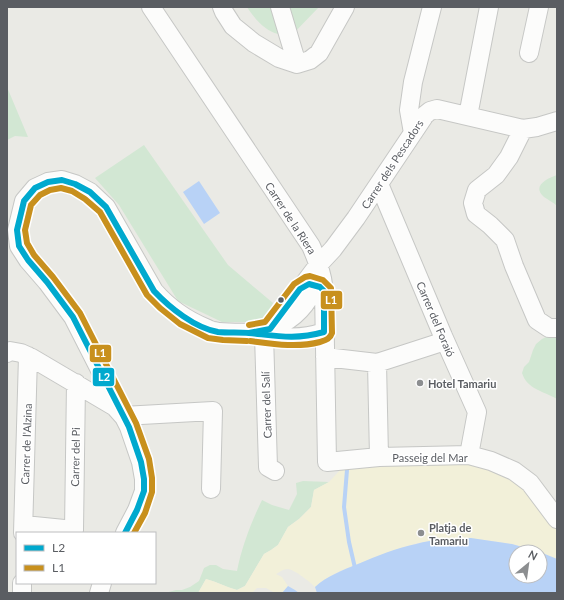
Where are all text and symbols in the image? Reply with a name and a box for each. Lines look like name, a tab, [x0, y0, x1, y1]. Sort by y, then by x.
street label: Carrer dels Pescadors	[358, 117, 426, 211]
street label: Carrer de la Riera	[263, 180, 319, 256]
street label: Carrer del Foraió	[414, 279, 458, 359]
line badge: L1	[320, 290, 343, 310]
text: L1	[325, 293, 337, 306]
unlabelled marker	[276, 295, 286, 305]
line badge: L1	[89, 344, 112, 363]
text: L1	[94, 346, 106, 359]
line badge: L2	[92, 367, 115, 387]
text: L2	[98, 370, 110, 383]
street label: Carrer del Salí	[258, 371, 274, 439]
place label: Hotel Tamariu	[428, 377, 496, 390]
marker: Hotel Tamariu	[415, 378, 425, 388]
street label: Carrer de l'Alzina	[18, 403, 34, 485]
street label: Carrer del Pi	[68, 427, 82, 487]
street label: Passeig del Mar	[392, 451, 468, 464]
place label: Platja de Tamariu	[429, 521, 471, 547]
marker: Platja de Tamariu	[416, 528, 426, 538]
legend	[16, 532, 156, 584]
text: L2	[52, 540, 65, 555]
north arrow	[508, 544, 548, 584]
text: N	[526, 547, 540, 563]
text: L1	[52, 560, 65, 575]

